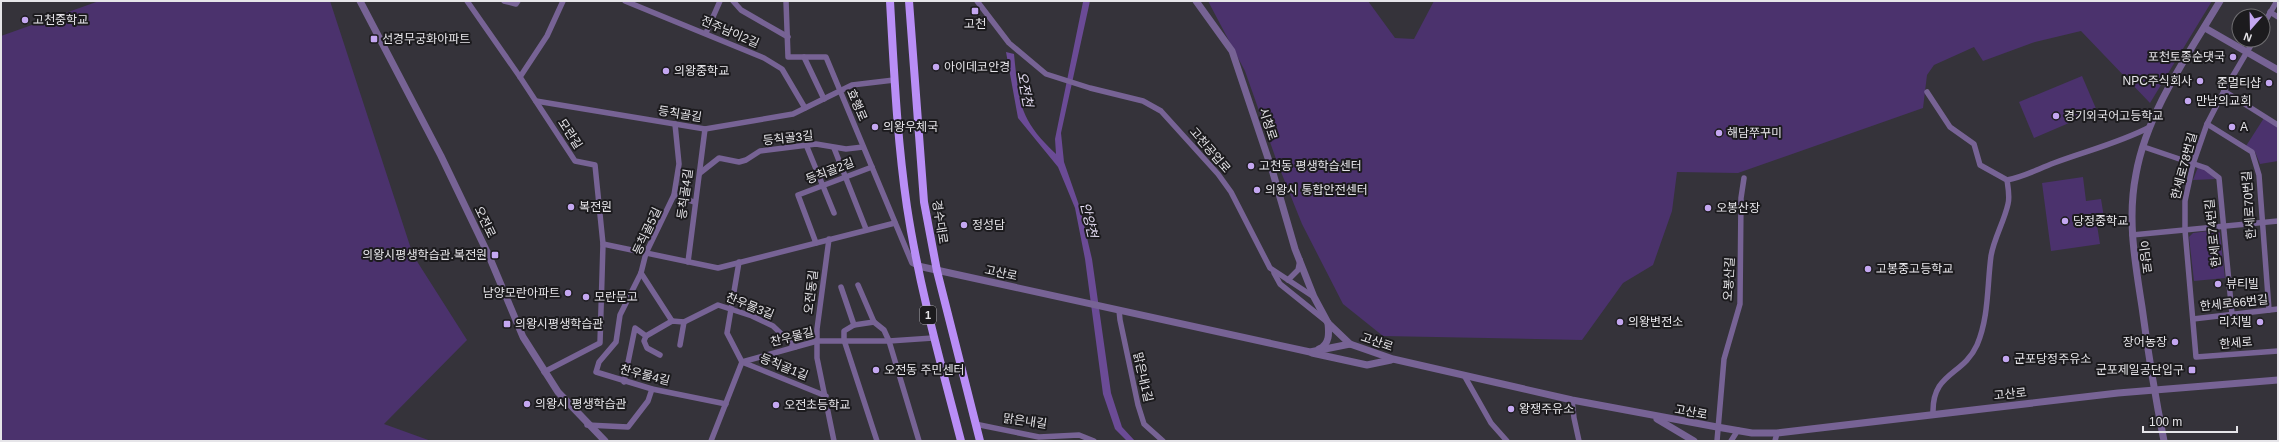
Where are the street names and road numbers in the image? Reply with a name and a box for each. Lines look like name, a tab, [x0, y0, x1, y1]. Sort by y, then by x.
street label: 전주남이2길	[699, 13, 761, 51]
street label: 효행로	[844, 87, 870, 123]
street label: 등칙골길	[657, 104, 703, 124]
street label: 시청로	[1256, 106, 1280, 142]
street label: 모란길	[555, 116, 585, 152]
street label: 고천공업로	[1187, 125, 1233, 175]
street label: 등칙골3길	[762, 128, 814, 148]
street label: 한세로78번길	[2168, 131, 2200, 201]
street label: 등칙골2길	[804, 155, 856, 187]
street label: 등칙골4길	[675, 168, 695, 220]
street label: 한세로70번길	[2240, 170, 2258, 240]
street label: 한세로74번길	[2202, 198, 2224, 268]
street label: 경수대로	[930, 199, 950, 245]
street label: 오전로	[471, 204, 499, 240]
street label: 등칙골5길	[630, 205, 664, 257]
street label: 이당로	[2136, 240, 2154, 274]
street label: 오봉산길	[1721, 257, 1737, 301]
street label: 고산로	[983, 263, 1019, 283]
street label: 오전동길	[801, 269, 821, 315]
street label: 찬우물3길	[724, 290, 776, 322]
street label: 한세로66번길	[2199, 292, 2269, 314]
road number: 1	[920, 306, 936, 324]
street label: 찬우물길	[769, 325, 815, 349]
street label: 고산로	[1359, 330, 1395, 354]
street label: 한세로	[2219, 335, 2253, 351]
street label: 등칙골1길	[758, 351, 810, 383]
street label: 맑은내1길	[1130, 351, 1156, 403]
street label: 찬우물4길	[619, 362, 671, 388]
street label: 고산로	[1993, 385, 2027, 403]
street label: 고산로	[1673, 402, 1709, 422]
street label: 맑은내길	[1002, 411, 1048, 431]

